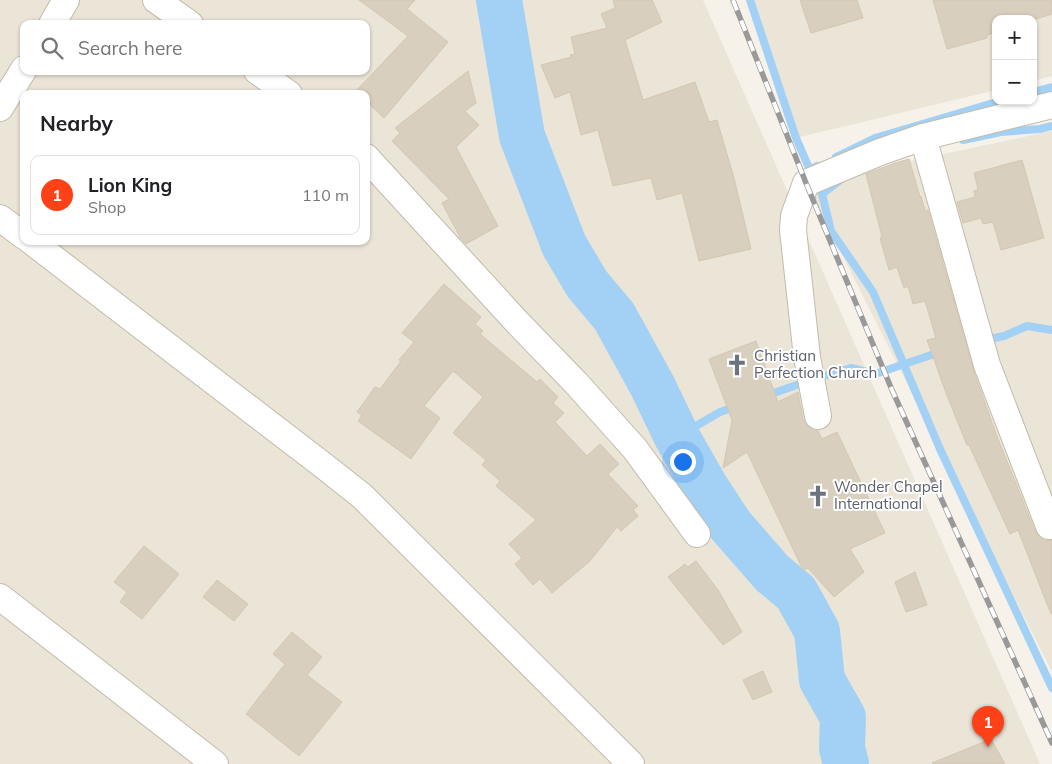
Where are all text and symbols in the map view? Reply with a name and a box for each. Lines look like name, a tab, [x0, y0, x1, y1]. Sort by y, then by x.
map controls	[992, 15, 1037, 105]
button: +	[992, 15, 1037, 60]
search box	[20, 20, 370, 75]
icon: search	[38, 34, 66, 62]
text: Search here	[78, 36, 182, 60]
button: −	[992, 60, 1037, 105]
text: Nearby	[40, 110, 113, 136]
text: Lion King	[88, 173, 172, 197]
text: 1	[52, 185, 62, 205]
text: 110 m	[302, 185, 349, 205]
text: Shop	[88, 197, 126, 217]
place label: Christian Perfection Church	[754, 346, 877, 382]
church icon: Christian Perfection Church	[724, 352, 750, 378]
your location	[670, 449, 696, 475]
place label: Wonder Chapel International	[834, 477, 942, 513]
church icon: Wonder Chapel International	[805, 483, 831, 509]
pin: 1	[972, 706, 1004, 747]

